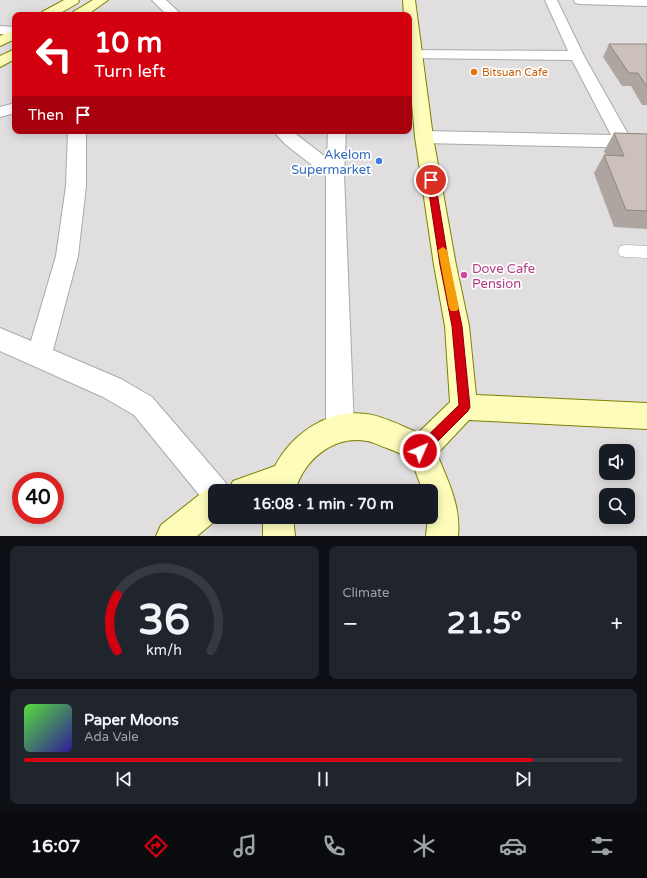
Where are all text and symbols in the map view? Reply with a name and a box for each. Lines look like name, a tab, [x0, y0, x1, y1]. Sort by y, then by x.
text: 10 m	[94, 26, 162, 60]
icon: left	[28, 28, 80, 80]
text: Turn left	[94, 60, 166, 82]
place label: Bitsuan Cafe	[482, 66, 548, 79]
marker: Bitsuan Cafe	[469, 67, 479, 77]
icon: arrive	[72, 104, 94, 126]
text: Then	[28, 106, 64, 124]
place label: Akelom Supermarket	[291, 147, 371, 178]
marker: Akelom Supermarket	[374, 156, 384, 166]
pin	[414, 163, 448, 197]
icon: arrive	[420, 169, 442, 191]
place label: Dove Cafe Pension	[472, 261, 535, 292]
marker: Dove Cafe Pension	[459, 270, 469, 280]
position arrow	[399, 430, 441, 472]
map controls	[599, 444, 635, 524]
button: sound	[599, 444, 635, 480]
speed limit sign: 40	[12, 472, 64, 524]
button: search	[599, 488, 635, 524]
text: 16:08 · 1 min · 70 m	[252, 495, 394, 513]
text: Climate	[343, 585, 389, 601]
text: 36	[138, 595, 190, 645]
text: 21.5°	[447, 605, 522, 642]
text: −	[343, 611, 358, 637]
text: +	[611, 611, 623, 637]
text: km/h	[146, 641, 182, 658]
text: Paper Moons	[84, 711, 179, 729]
text: Ada Vale	[84, 729, 139, 745]
icon: previous	[113, 768, 135, 790]
icon: pause	[312, 768, 334, 790]
icon: next	[512, 768, 534, 790]
icon: directions	[142, 832, 170, 860]
icon: music	[231, 832, 259, 860]
icon: phone	[320, 832, 348, 860]
icon: climate	[410, 832, 438, 860]
icon: car	[499, 832, 527, 860]
icon: filters	[588, 832, 616, 860]
text: 16:07	[31, 835, 81, 857]

